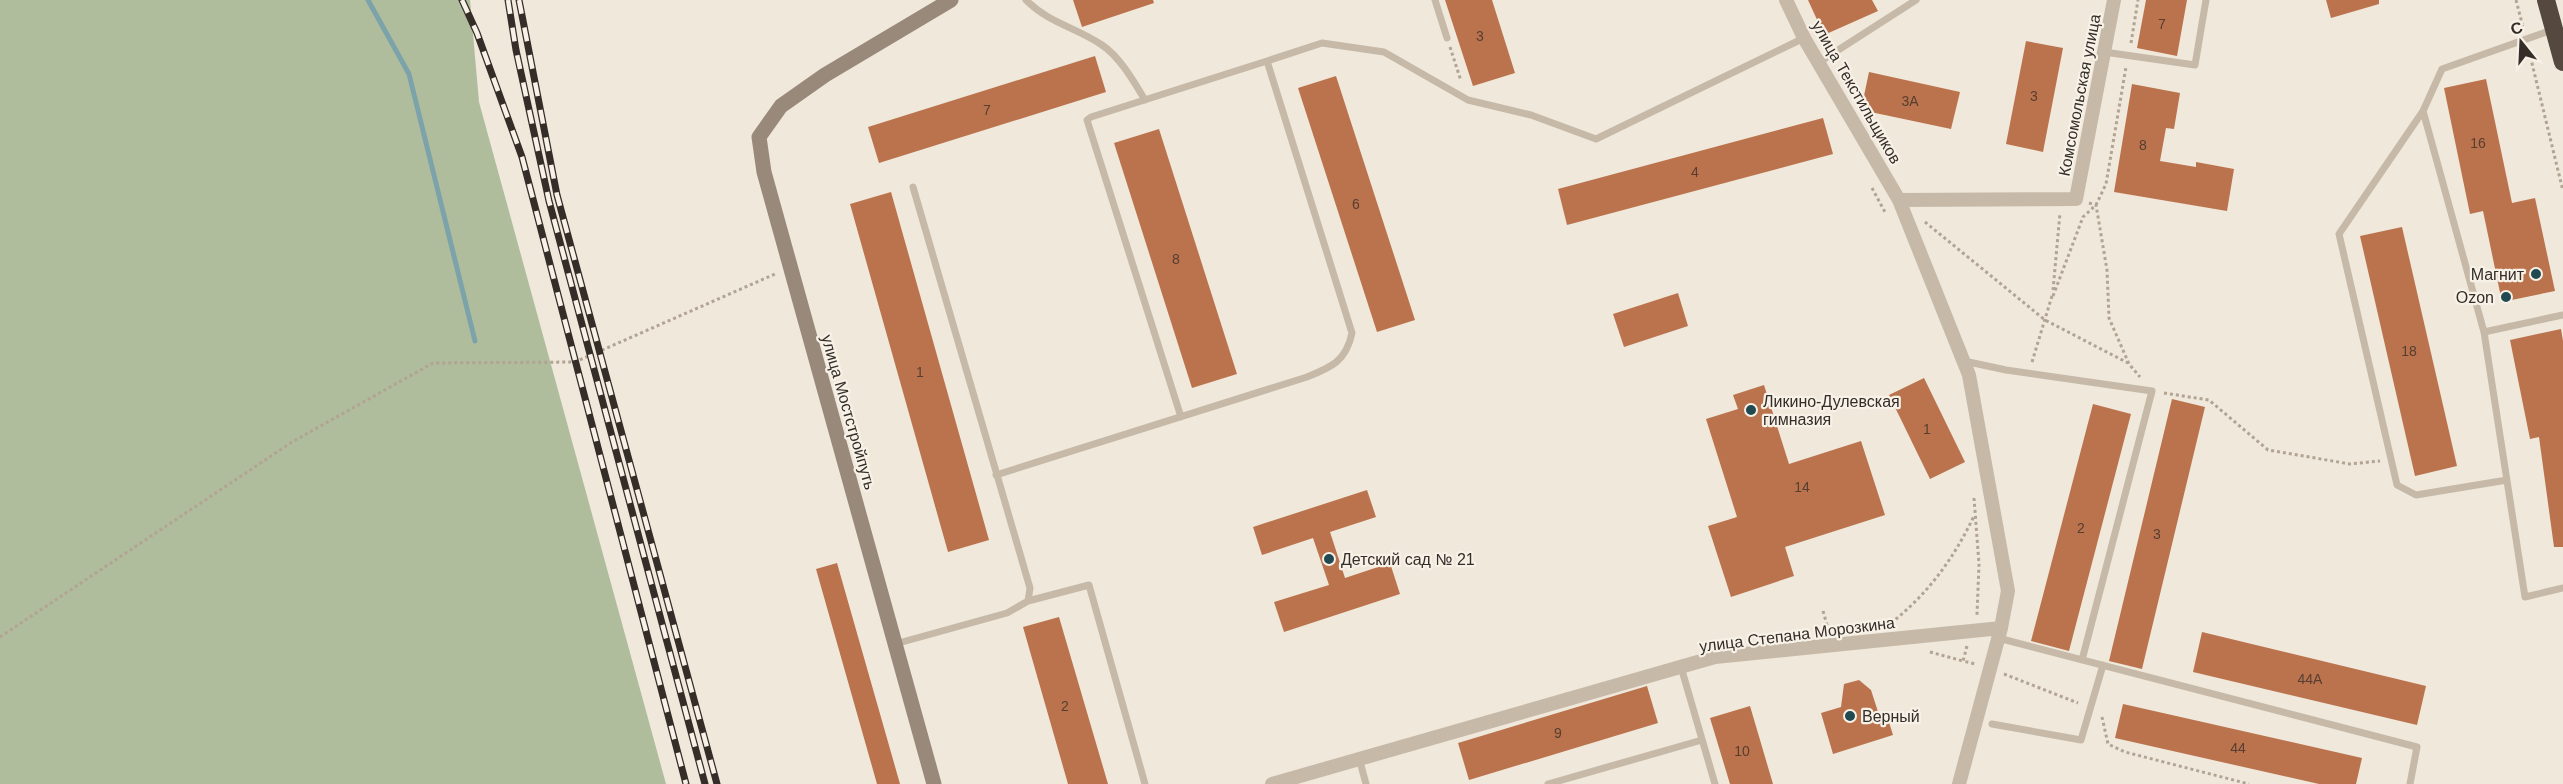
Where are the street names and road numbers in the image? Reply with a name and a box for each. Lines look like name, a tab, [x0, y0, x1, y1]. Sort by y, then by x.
street label: Комсомольская улица	[2055, 12, 2104, 178]
street label: улица Текстильщиков	[1809, 18, 1904, 167]
street label: улица Мостстройпуть	[818, 333, 879, 492]
street label: улица Степана Морозкина	[1698, 614, 1896, 655]

